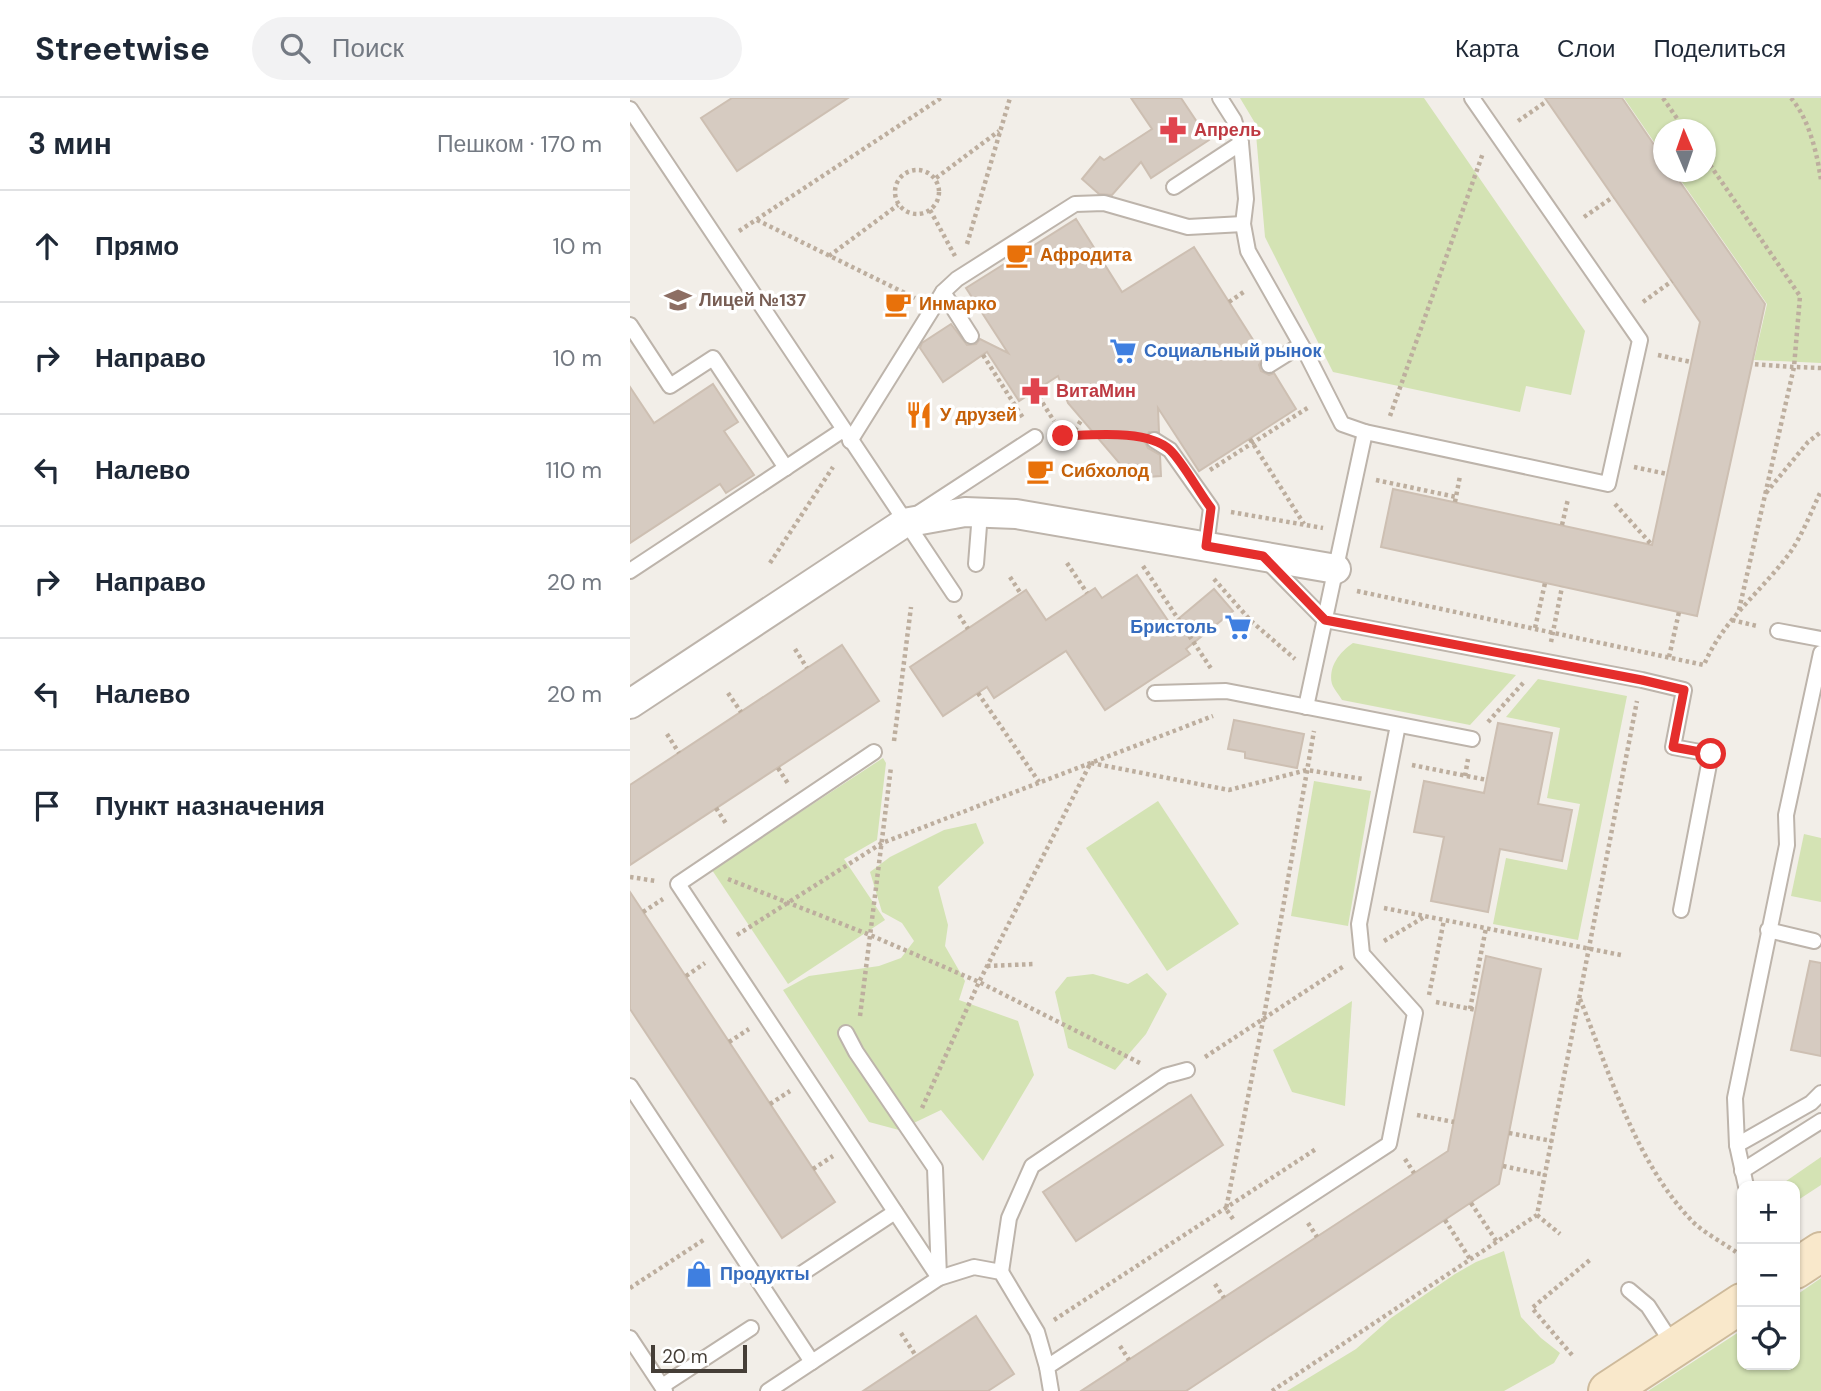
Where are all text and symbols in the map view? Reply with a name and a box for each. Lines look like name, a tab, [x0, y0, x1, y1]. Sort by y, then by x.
search box	[252, 17, 742, 80]
text: Streetwise	[35, 27, 210, 70]
icon: search	[276, 29, 314, 67]
text: Поиск	[332, 31, 404, 65]
text: Карта	[1455, 33, 1519, 64]
text: Слои	[1557, 33, 1615, 64]
text: Поделиться	[1653, 33, 1786, 64]
pharmacy icon: Апрель	[1158, 115, 1188, 145]
place label: Апрель	[1194, 118, 1261, 142]
north arrow	[1653, 119, 1716, 182]
text: 3 мин	[28, 124, 112, 163]
text: Пешком · 170 m	[437, 129, 602, 159]
icon: ahead	[28, 227, 66, 265]
text: Прямо	[95, 229, 179, 263]
text: 10 m	[552, 231, 602, 261]
cafe icon: Афродита	[1004, 240, 1034, 270]
place label: Афродита	[1040, 243, 1133, 267]
school or university icon: Лицей №137	[663, 285, 693, 315]
place label: Лицей №137	[699, 288, 806, 312]
cafe icon: Инмарко	[883, 289, 913, 319]
place label: Инмарко	[919, 292, 997, 316]
supermarket icon: Социальный рынок	[1108, 336, 1138, 366]
icon: right	[28, 339, 66, 377]
place label: Социальный рынок	[1144, 339, 1322, 363]
text: Направо	[95, 341, 206, 375]
text: 10 m	[552, 343, 602, 373]
pharmacy icon: ВитаМин	[1020, 376, 1050, 406]
place label: ВитаМин	[1056, 379, 1136, 403]
restaurant icon: У друзей	[904, 400, 934, 430]
place label: У друзей	[940, 403, 1017, 427]
route end	[1047, 420, 1078, 451]
icon: left	[28, 451, 66, 489]
text: Налево	[95, 453, 190, 487]
text: 110 m	[545, 455, 602, 485]
cafe icon: Сибхолод	[1025, 456, 1055, 486]
place label: Сибхолод	[1061, 459, 1150, 483]
icon: right	[28, 563, 66, 601]
text: Направо	[95, 565, 206, 599]
text: 20 m	[547, 567, 602, 597]
supermarket icon: Бристоль	[1223, 612, 1253, 642]
place label: Бристоль	[1130, 615, 1217, 639]
icon: left	[28, 675, 66, 713]
text: Налево	[95, 677, 190, 711]
text: 20 m	[547, 679, 602, 709]
route start	[1695, 738, 1726, 769]
icon: arrive	[28, 787, 66, 825]
text: Пункт назначения	[95, 789, 325, 823]
map controls	[1737, 1181, 1800, 1370]
button: +	[1737, 1181, 1800, 1244]
button: −	[1737, 1244, 1800, 1307]
shop icon: Продукты	[684, 1259, 714, 1289]
place label: Продукты	[720, 1262, 810, 1286]
button: locate	[1737, 1307, 1800, 1370]
scale bar	[651, 1342, 747, 1374]
text: 20 m	[662, 1344, 708, 1369]

